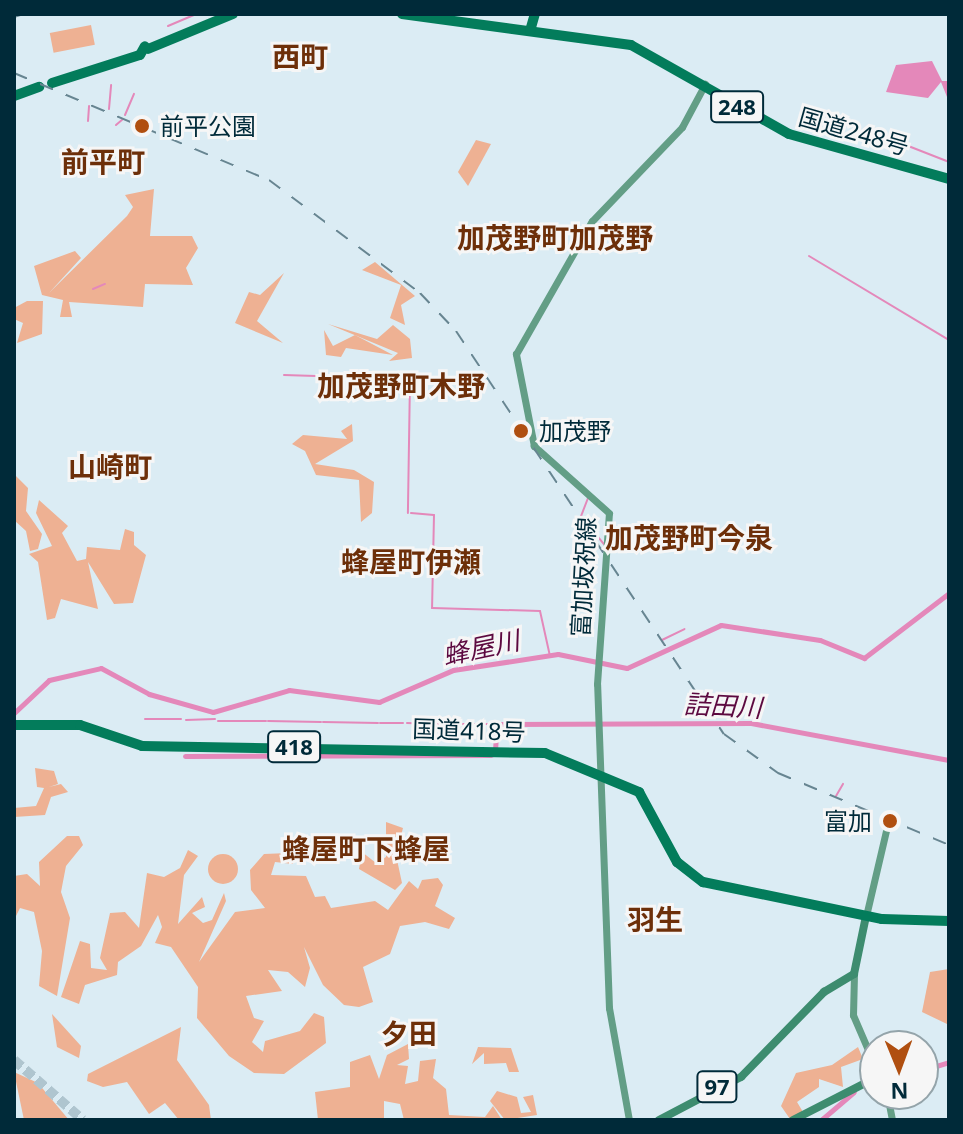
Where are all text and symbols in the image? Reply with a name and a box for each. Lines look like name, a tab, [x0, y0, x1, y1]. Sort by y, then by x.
district label: 西町	[272, 39, 328, 73]
road number: 248	[709, 89, 765, 125]
street label: 国道248号	[796, 102, 912, 160]
place label: 前平公園	[160, 112, 256, 140]
marker: 前平公園	[131, 115, 153, 137]
district label: 前平町	[61, 144, 145, 178]
district label: 加茂野町加茂野	[457, 220, 653, 254]
district label: 加茂野町木野	[317, 368, 485, 402]
place label: 加茂野	[539, 417, 611, 445]
marker: 加茂野	[510, 420, 532, 442]
district label: 山崎町	[68, 449, 152, 483]
street label: 富加坂祝線	[565, 516, 601, 638]
district label: 加茂野町今泉	[605, 520, 773, 554]
district label: 蜂屋町伊瀬	[341, 544, 481, 578]
water label: 蜂屋川	[440, 625, 522, 671]
water label: 詰田川	[683, 688, 763, 724]
street label: 国道418号	[412, 714, 526, 746]
road number: 418	[266, 729, 322, 765]
place label: 富加	[824, 807, 872, 835]
marker: 富加	[879, 810, 901, 832]
district label: 蜂屋町下蜂屋	[282, 831, 450, 865]
district label: 羽生	[627, 902, 683, 936]
district label: 夕田	[381, 1016, 437, 1050]
north arrow	[859, 1030, 939, 1110]
road number: 97	[695, 1069, 739, 1105]
text: N	[890, 1077, 909, 1107]

